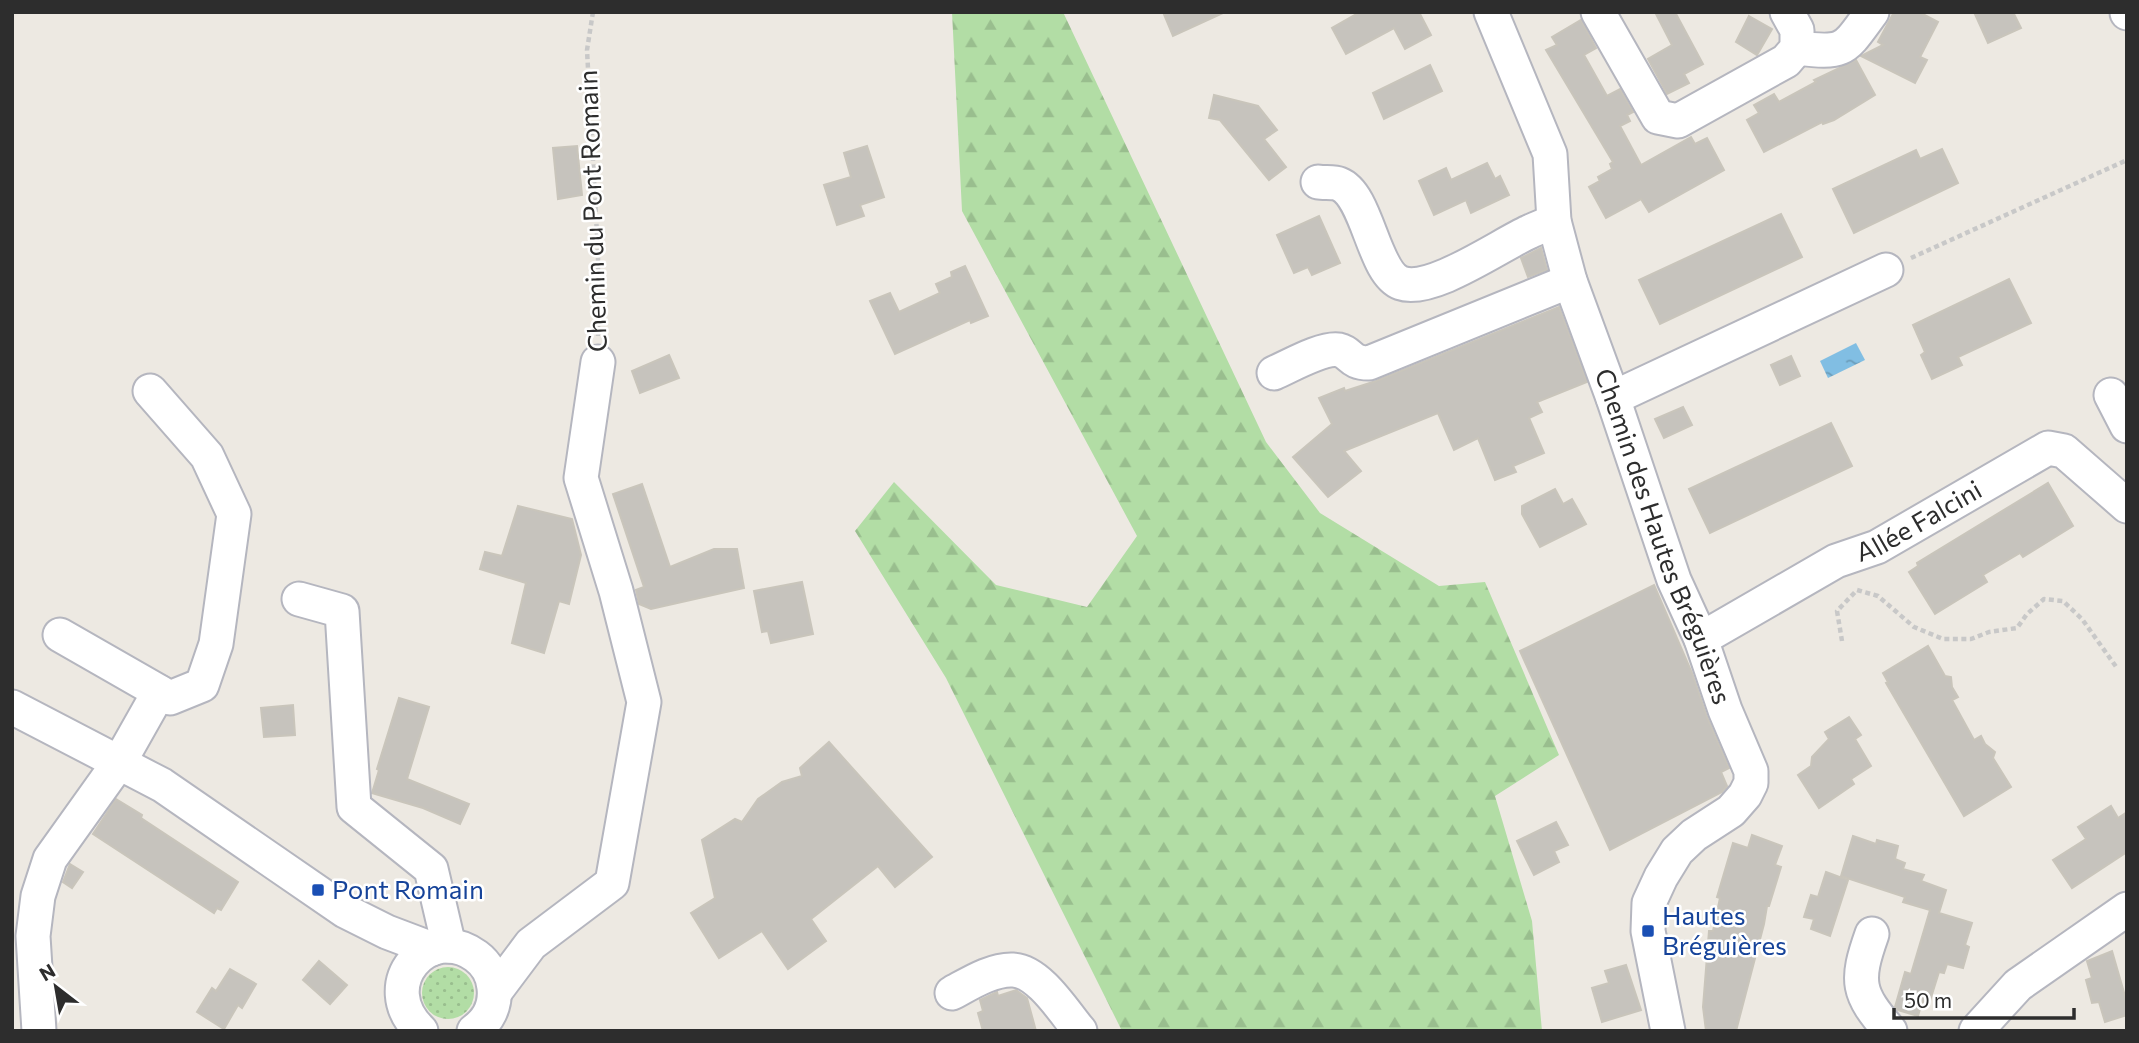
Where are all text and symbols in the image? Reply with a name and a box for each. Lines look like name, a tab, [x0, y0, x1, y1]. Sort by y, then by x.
street label: Chemin du Pont Romain	[571, 70, 612, 353]
street label: Chemin des Hautes Bréguières	[1589, 364, 1739, 708]
street label: Allée Falcini	[1852, 473, 1987, 567]
place label: Pont Romain	[332, 873, 484, 904]
marker: Pont Romain	[310, 882, 326, 898]
place label: Hautes Bréguières	[1662, 899, 1787, 960]
marker: Hautes Bréguières	[1640, 923, 1656, 939]
north arrow	[21, 952, 91, 1022]
text: N	[35, 958, 59, 986]
scale bar	[1894, 976, 2074, 1020]
text: 50 m	[1904, 987, 1952, 1012]

